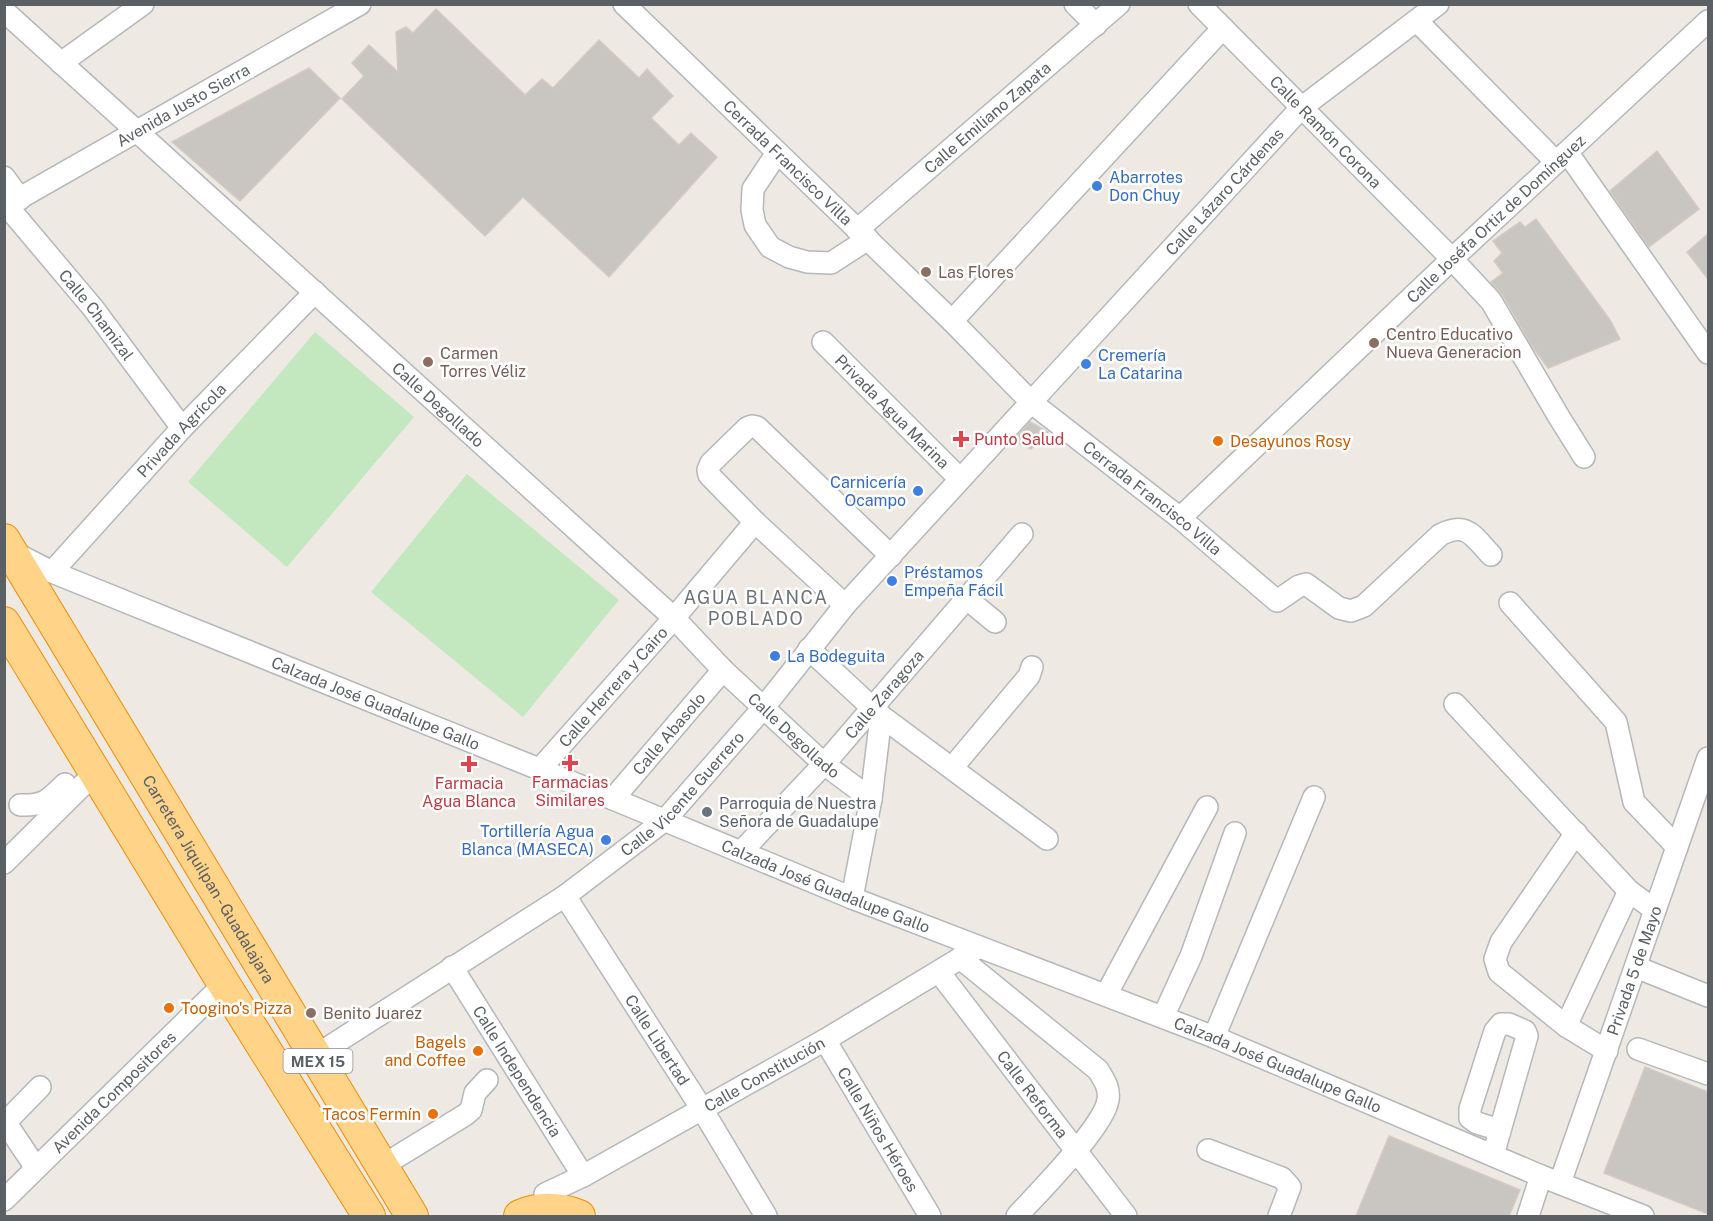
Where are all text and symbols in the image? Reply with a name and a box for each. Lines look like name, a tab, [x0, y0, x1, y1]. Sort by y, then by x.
street label: Calle Emiliano Zapata	[920, 58, 1054, 177]
street label: Avenida Justo Sierra	[113, 60, 253, 150]
street label: Calle Ramón Corona	[1266, 72, 1386, 192]
street label: Cerrada Francisco Villa	[720, 96, 856, 229]
street label: Calle Lázaro Cárdenas	[1161, 124, 1287, 259]
street label: Calle Joséfa Ortiz de Domínguez	[1402, 131, 1589, 307]
place label: Abarrotes Don Chuy	[1109, 168, 1183, 205]
marker: Abarrotes Don Chuy	[1090, 179, 1104, 193]
place label: Las Flores	[938, 263, 1014, 282]
marker: Las Flores	[919, 265, 933, 279]
street label: Calle Chamizal	[55, 266, 138, 364]
place label: Centro Educativo Nueva Generacion	[1386, 325, 1522, 362]
marker: Centro Educativo Nueva Generacion	[1367, 336, 1381, 350]
place label: Carmen Torres Véliz	[440, 344, 526, 381]
place label: Cremería La Catarina	[1098, 346, 1183, 383]
street label: Privada Agua Marina	[831, 350, 953, 472]
marker: Carmen Torres Véliz	[421, 355, 435, 369]
marker: Cremería La Catarina	[1079, 357, 1093, 371]
street label: Calle Degollado	[388, 358, 488, 451]
street label: Privada Agrícola	[133, 379, 230, 481]
marker: Punto Salud	[952, 430, 970, 448]
place label: Punto Salud	[974, 430, 1064, 449]
place label: Desayunos Rosy	[1230, 432, 1352, 451]
marker: Desayunos Rosy	[1211, 434, 1225, 448]
street label: Cerrada Francisco Villa	[1079, 437, 1226, 559]
place label: Carnicería Ocampo	[830, 473, 906, 510]
marker: Carnicería Ocampo	[911, 484, 925, 498]
place label: Préstamos Empeña Fácil	[904, 563, 1004, 600]
marker: Préstamos Empeña Fácil	[885, 574, 899, 588]
district label: AGUA BLANCA POBLADO	[683, 587, 829, 629]
street label: Calle Herrera y Cairo	[555, 623, 671, 751]
street label: Calle Zaragoza	[841, 646, 927, 742]
place label: La Bodeguita	[787, 647, 885, 666]
marker: La Bodeguita	[768, 649, 782, 663]
street label: Calzada José Guadalupe Gallo	[269, 652, 483, 754]
street label: Calle Abasolo	[628, 689, 709, 779]
street label: Calle Degollado	[744, 689, 843, 782]
street label: Calle Vicente Guerrero	[617, 727, 748, 860]
marker: Farmacias Similares	[563, 756, 577, 770]
marker: Farmacia Agua Blanca	[462, 757, 476, 771]
street label: Carretera Jiquilpan - Guadalajara	[139, 772, 279, 986]
place label: Farmacias Similares	[532, 773, 608, 810]
place label: Farmacia Agua Blanca	[422, 774, 516, 811]
place label: Parroquia de Nuestra Señora de Guadalupe	[719, 794, 879, 831]
marker: Parroquia de Nuestra Señora de Guadalupe	[700, 805, 714, 819]
place label: Tortillería Agua Blanca (MASECA)	[461, 822, 594, 859]
marker: Tortillería Agua Blanca (MASECA)	[599, 833, 613, 847]
street label: Calzada José Guadalupe Gallo	[719, 836, 933, 937]
street label: Privada 5 de Mayo	[1603, 903, 1665, 1038]
street label: Calle Libertad	[621, 991, 694, 1089]
place label: Toogino's Pizza	[181, 999, 292, 1018]
marker: Toogino's Pizza	[162, 1001, 176, 1015]
street label: Calle Independencia	[469, 1002, 566, 1140]
place label: Benito Juarez	[323, 1004, 422, 1023]
marker: Benito Juarez	[304, 1006, 318, 1020]
street label: Calzada José Guadalupe Gallo	[1171, 1013, 1384, 1117]
street label: Avenida Compositores	[48, 1027, 180, 1157]
place label: Bagels and Coffee	[384, 1033, 466, 1070]
street label: Calle Constitución	[701, 1033, 828, 1116]
marker: Bagels and Coffee	[471, 1044, 485, 1058]
street label: Calle Reforma	[993, 1047, 1072, 1142]
road number: MEX 15	[284, 1049, 352, 1073]
street label: Calle Niños Héroes	[834, 1064, 923, 1195]
place label: Tacos Fermín	[322, 1105, 421, 1124]
marker: Tacos Fermín	[426, 1107, 440, 1121]

